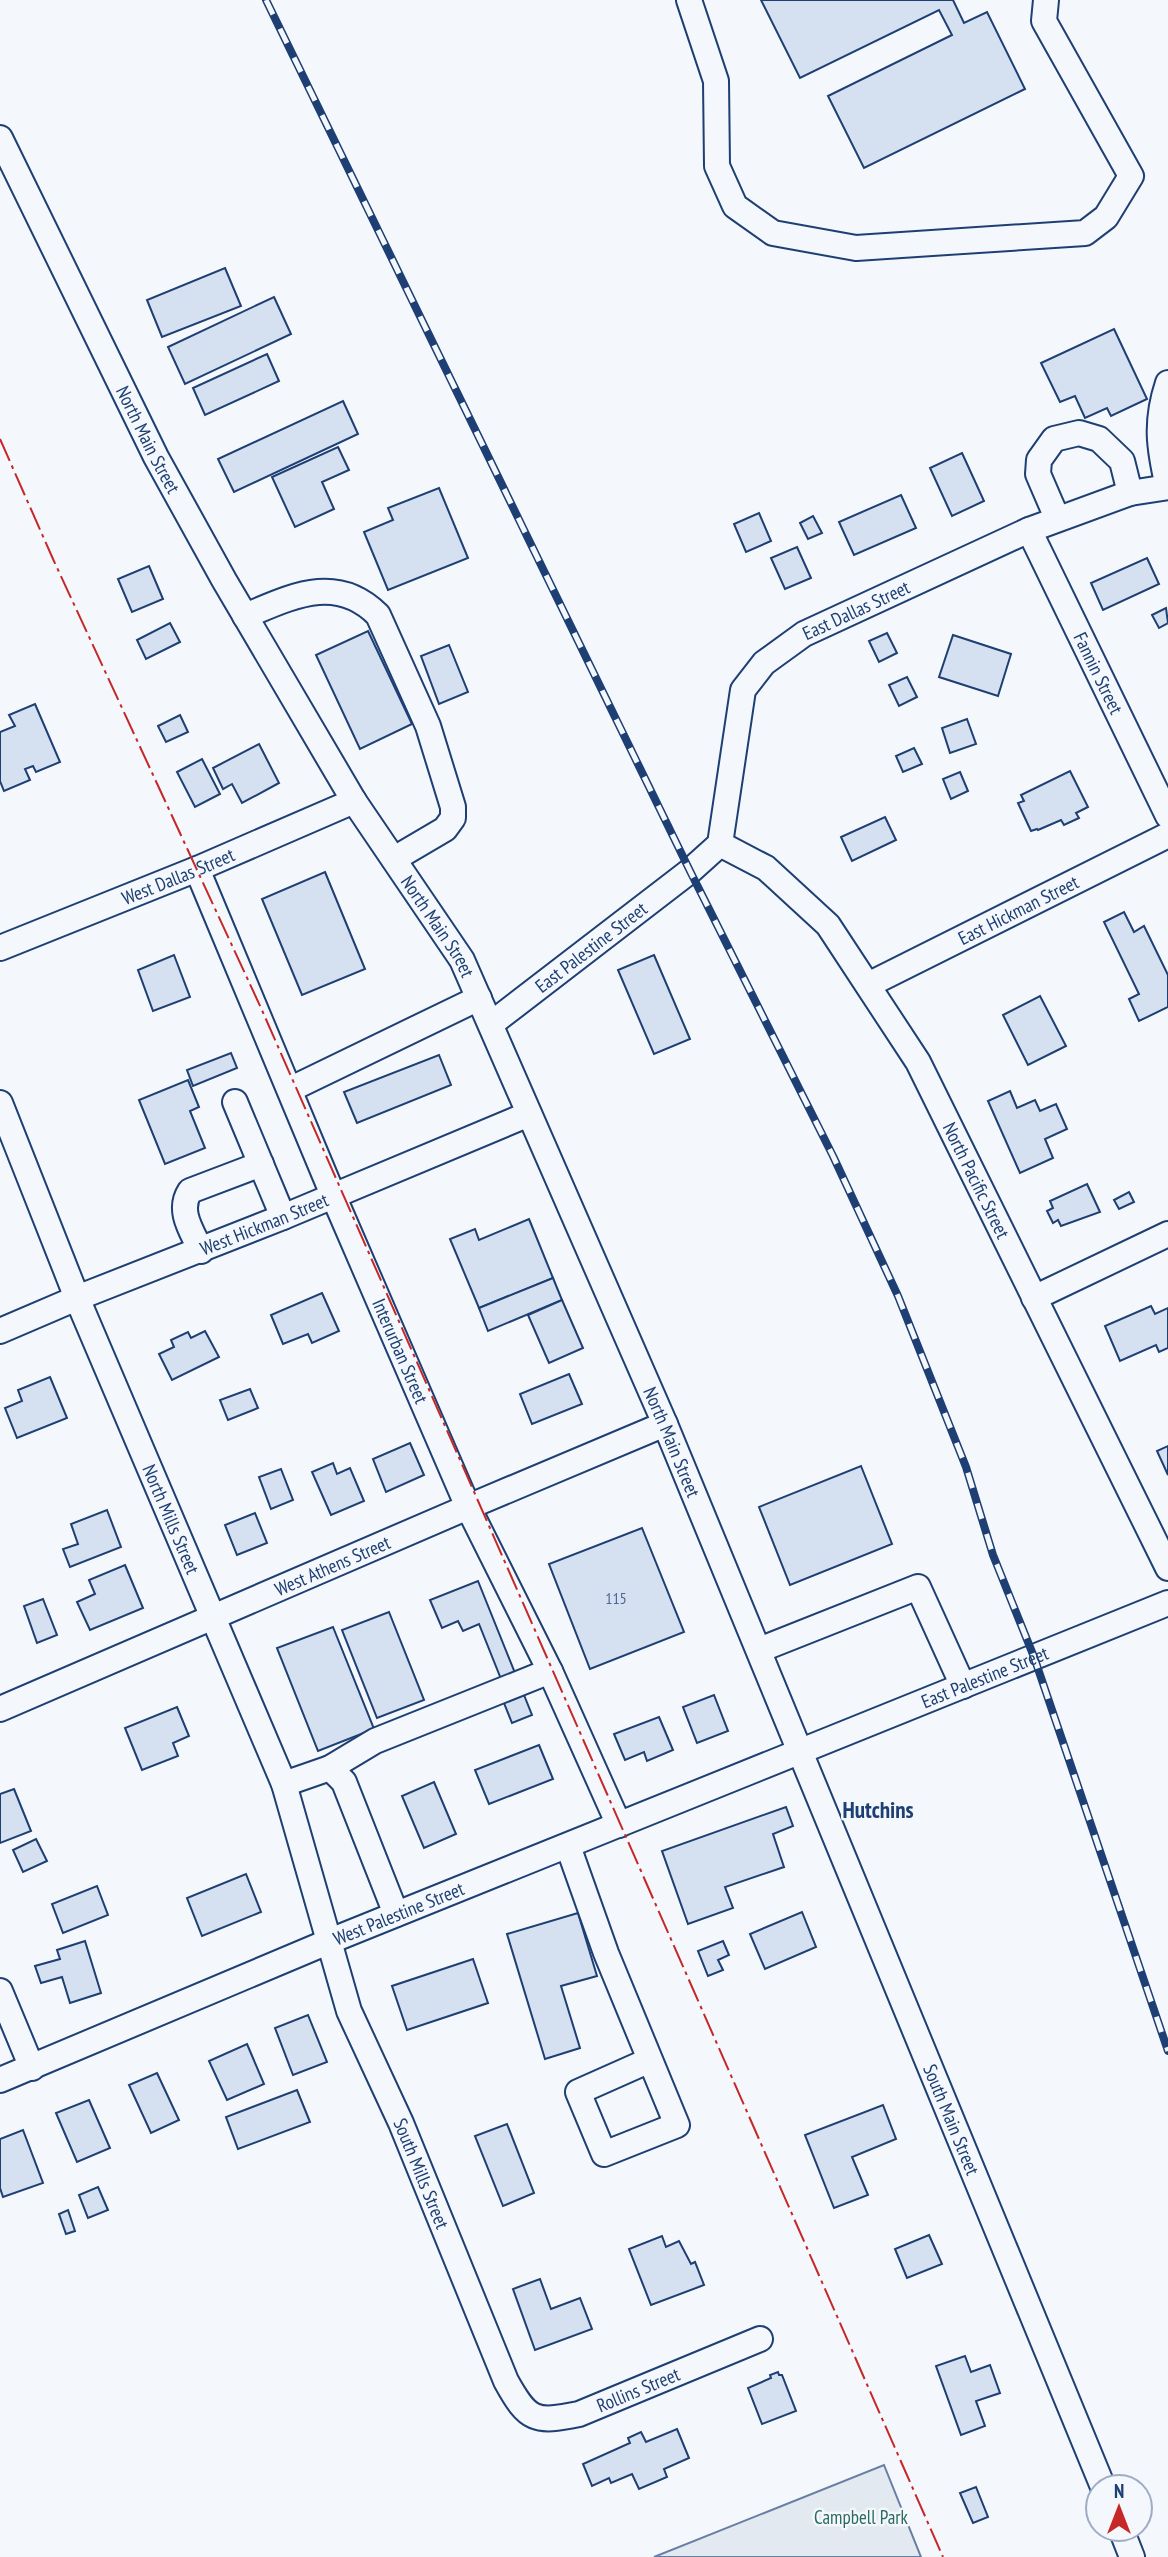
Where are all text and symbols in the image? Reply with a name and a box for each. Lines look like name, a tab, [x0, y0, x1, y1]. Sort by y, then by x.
street label: North Main Street	[111, 382, 186, 498]
street label: East Dallas Street	[799, 575, 914, 645]
street label: Fannin Street	[1068, 628, 1129, 719]
street label: West Dallas Street	[118, 842, 239, 910]
street label: East Hickman Street	[954, 869, 1083, 950]
street label: North Main Street	[396, 871, 480, 981]
street label: East Palestine Street	[530, 896, 652, 998]
street label: North Pacific Street	[938, 1118, 1016, 1243]
street label: West Hickman Street	[197, 1187, 332, 1260]
street label: Interurban Street	[367, 1295, 434, 1408]
street label: North Main Street	[638, 1383, 706, 1501]
street label: North Mills Street	[137, 1461, 205, 1578]
street label: West Athens Street	[271, 1530, 395, 1601]
house number: 115	[605, 1588, 627, 1608]
street label: East Palestine Street	[918, 1640, 1052, 1713]
district label: Hutchins	[842, 1795, 914, 1824]
street label: West Palestine Street	[330, 1876, 468, 1950]
street label: South Main Street	[918, 2060, 985, 2179]
street label: South Mills Street	[388, 2114, 455, 2233]
street label: Rollins Street	[593, 2361, 684, 2417]
north arrow	[1084, 2473, 1154, 2543]
text: N	[1114, 2479, 1124, 2503]
park label: Campbell Park	[814, 2505, 909, 2529]

